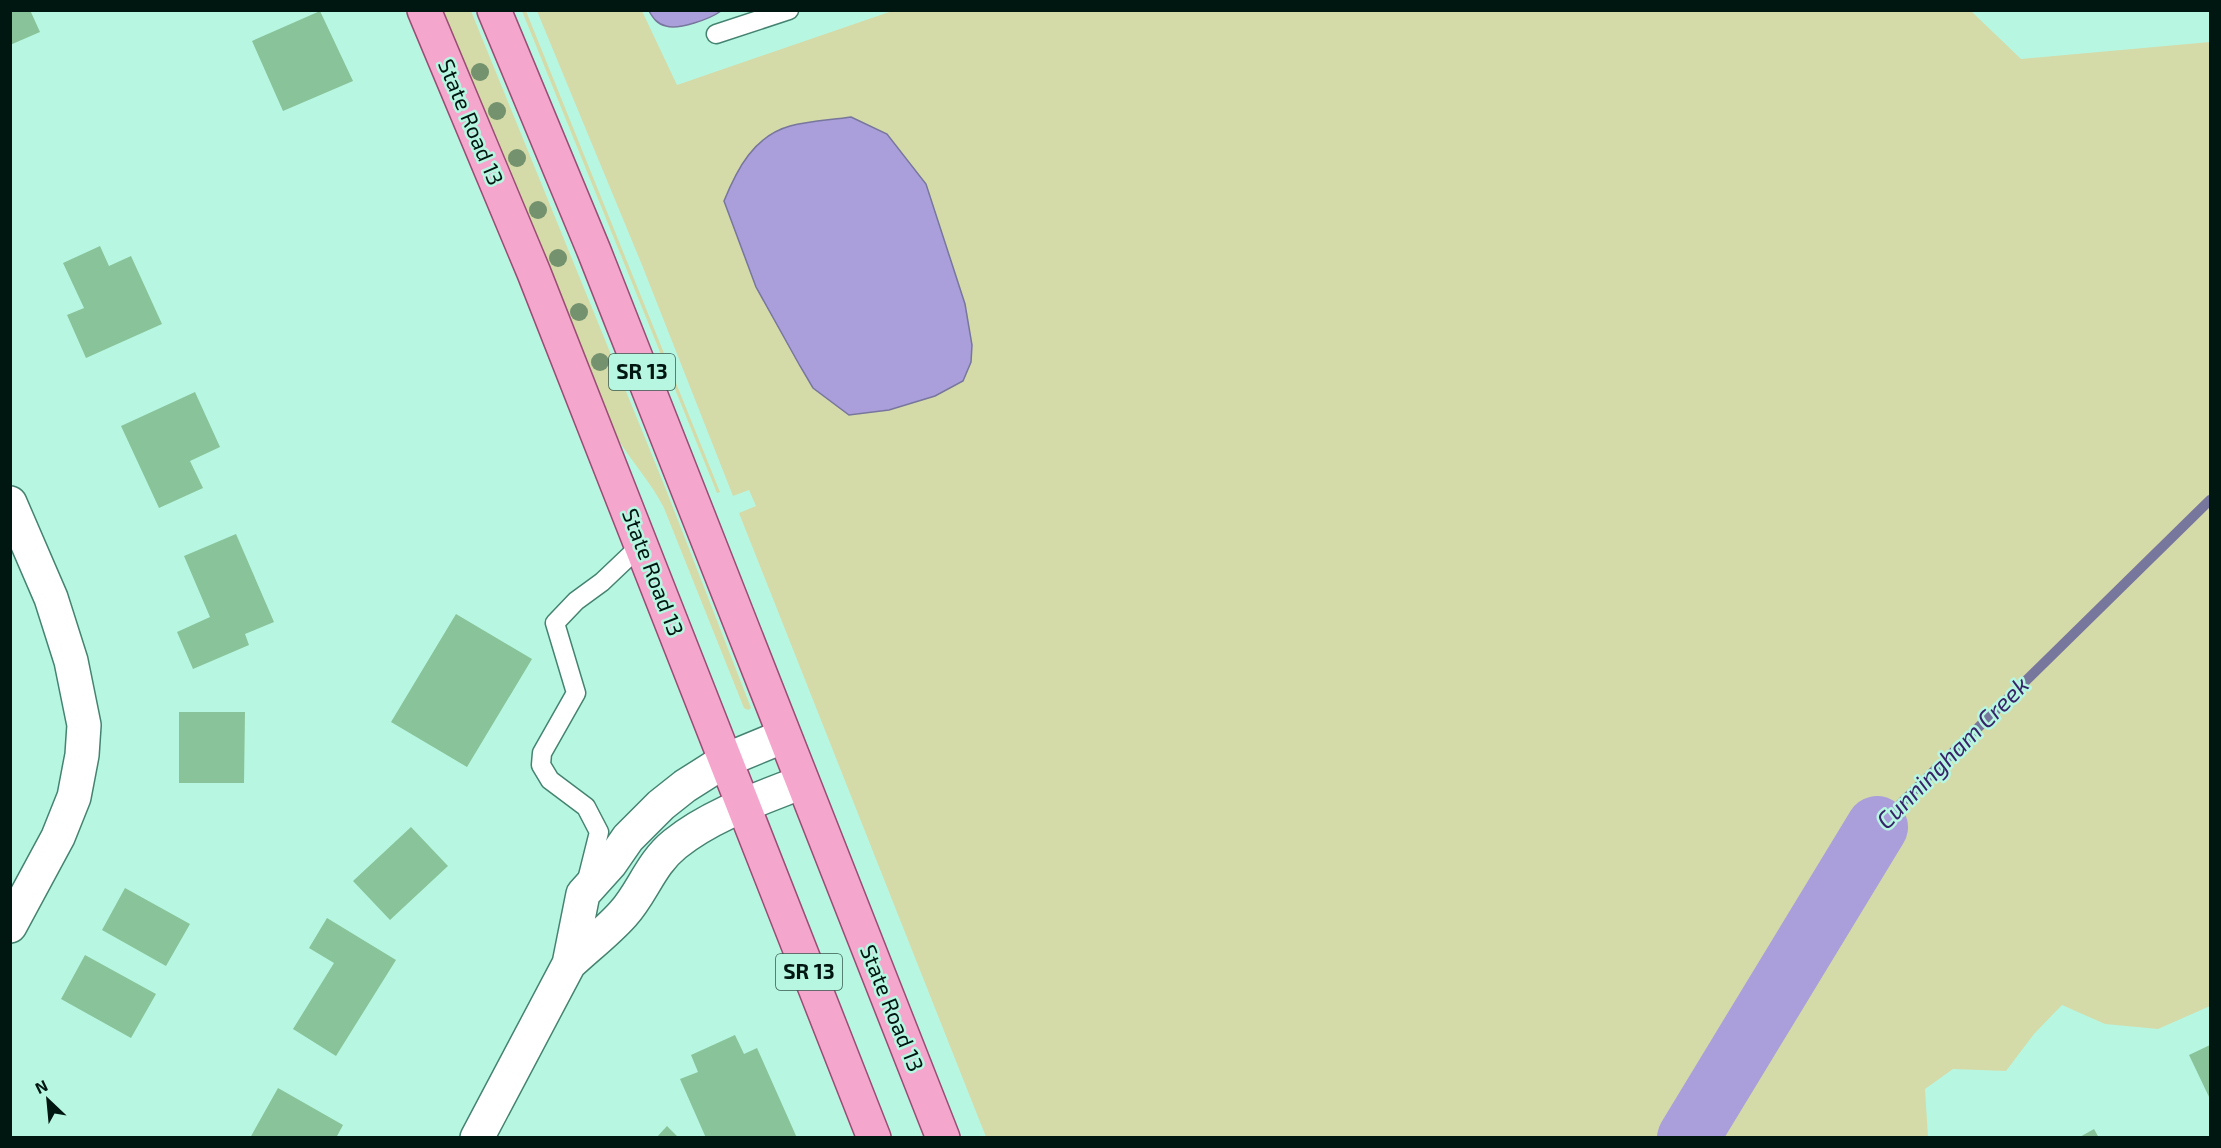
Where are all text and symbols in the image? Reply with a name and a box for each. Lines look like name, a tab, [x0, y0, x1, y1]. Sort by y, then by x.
street label: State Road 13	[434, 55, 510, 189]
road number: SR 13	[609, 354, 675, 390]
street label: State Road 13	[618, 504, 690, 639]
water label: Cunningham Creek	[1870, 670, 2034, 834]
street label: State Road 13	[856, 940, 930, 1075]
road number: SR 13	[776, 954, 842, 990]
north arrow	[18, 1070, 78, 1130]
text: N	[32, 1075, 51, 1097]

